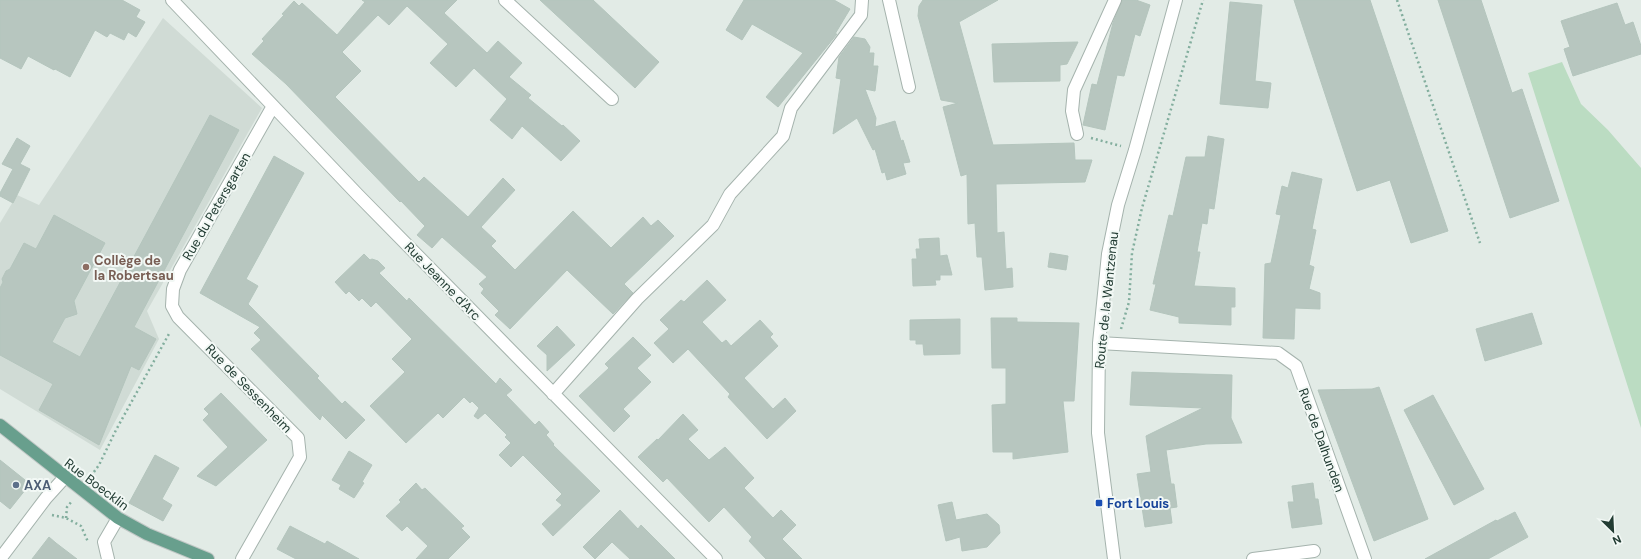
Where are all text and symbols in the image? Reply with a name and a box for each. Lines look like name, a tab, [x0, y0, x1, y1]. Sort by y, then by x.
street label: Rue du Petersgarten	[179, 149, 254, 263]
street label: Route de la Wantzenau	[1091, 231, 1122, 369]
street label: Rue Jeanne d'Arc	[401, 238, 484, 324]
place label: Collège de la Robertsau	[94, 252, 174, 284]
marker: Collège de la Robertsau	[81, 262, 91, 272]
street label: Rue de Sessenheim	[202, 340, 296, 436]
street label: Rue de Dalhunden	[1295, 386, 1348, 494]
street label: Rue Boecklin	[61, 455, 132, 514]
place label: AXA	[24, 477, 51, 494]
marker: AXA	[11, 480, 21, 490]
place label: Fort Louis	[1107, 495, 1169, 512]
marker: Fort Louis	[1094, 498, 1104, 508]
north arrow	[1593, 511, 1633, 551]
text: N	[1611, 532, 1624, 548]

